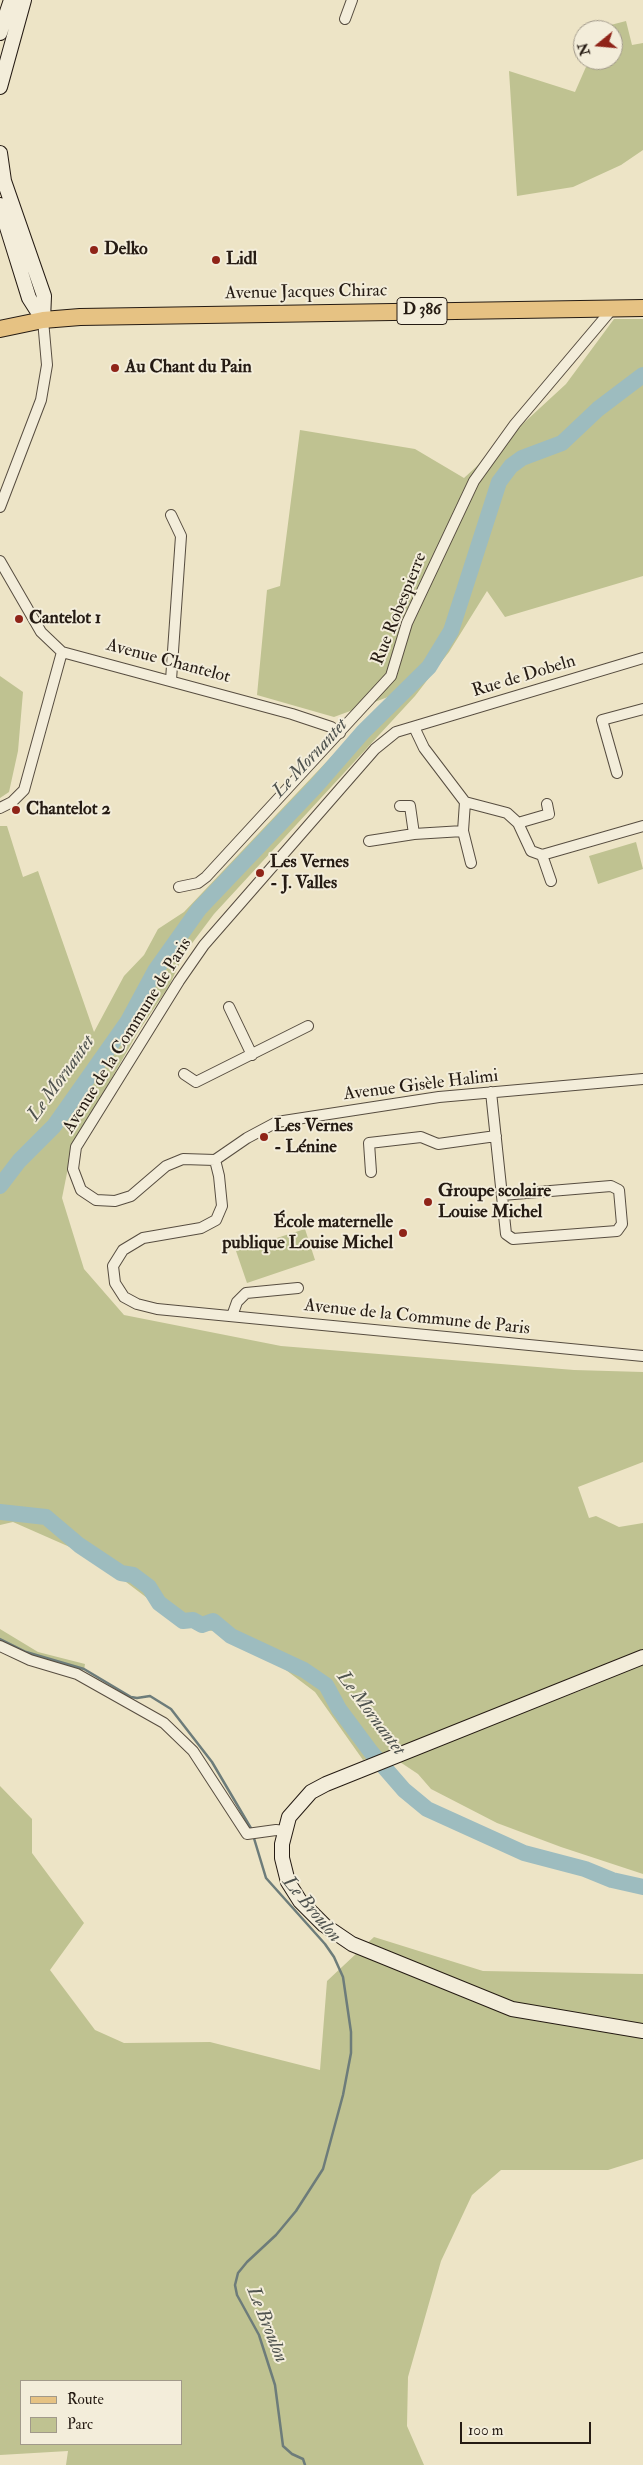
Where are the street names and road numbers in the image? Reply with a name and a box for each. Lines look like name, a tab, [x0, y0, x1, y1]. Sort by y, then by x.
street label: Avenue Jacques Chirac	[225, 281, 387, 305]
road number: D 386	[397, 298, 447, 324]
street label: Rue Robespierre	[368, 550, 432, 668]
street label: Avenue Chantelot	[104, 635, 232, 689]
street label: Rue de Dobeln	[470, 651, 578, 703]
street label: Avenue de la Commune de Paris	[59, 934, 197, 1138]
street label: Avenue Gisèle Halimi	[342, 1066, 500, 1106]
street label: Avenue de la Commune de Paris	[303, 1295, 531, 1341]

